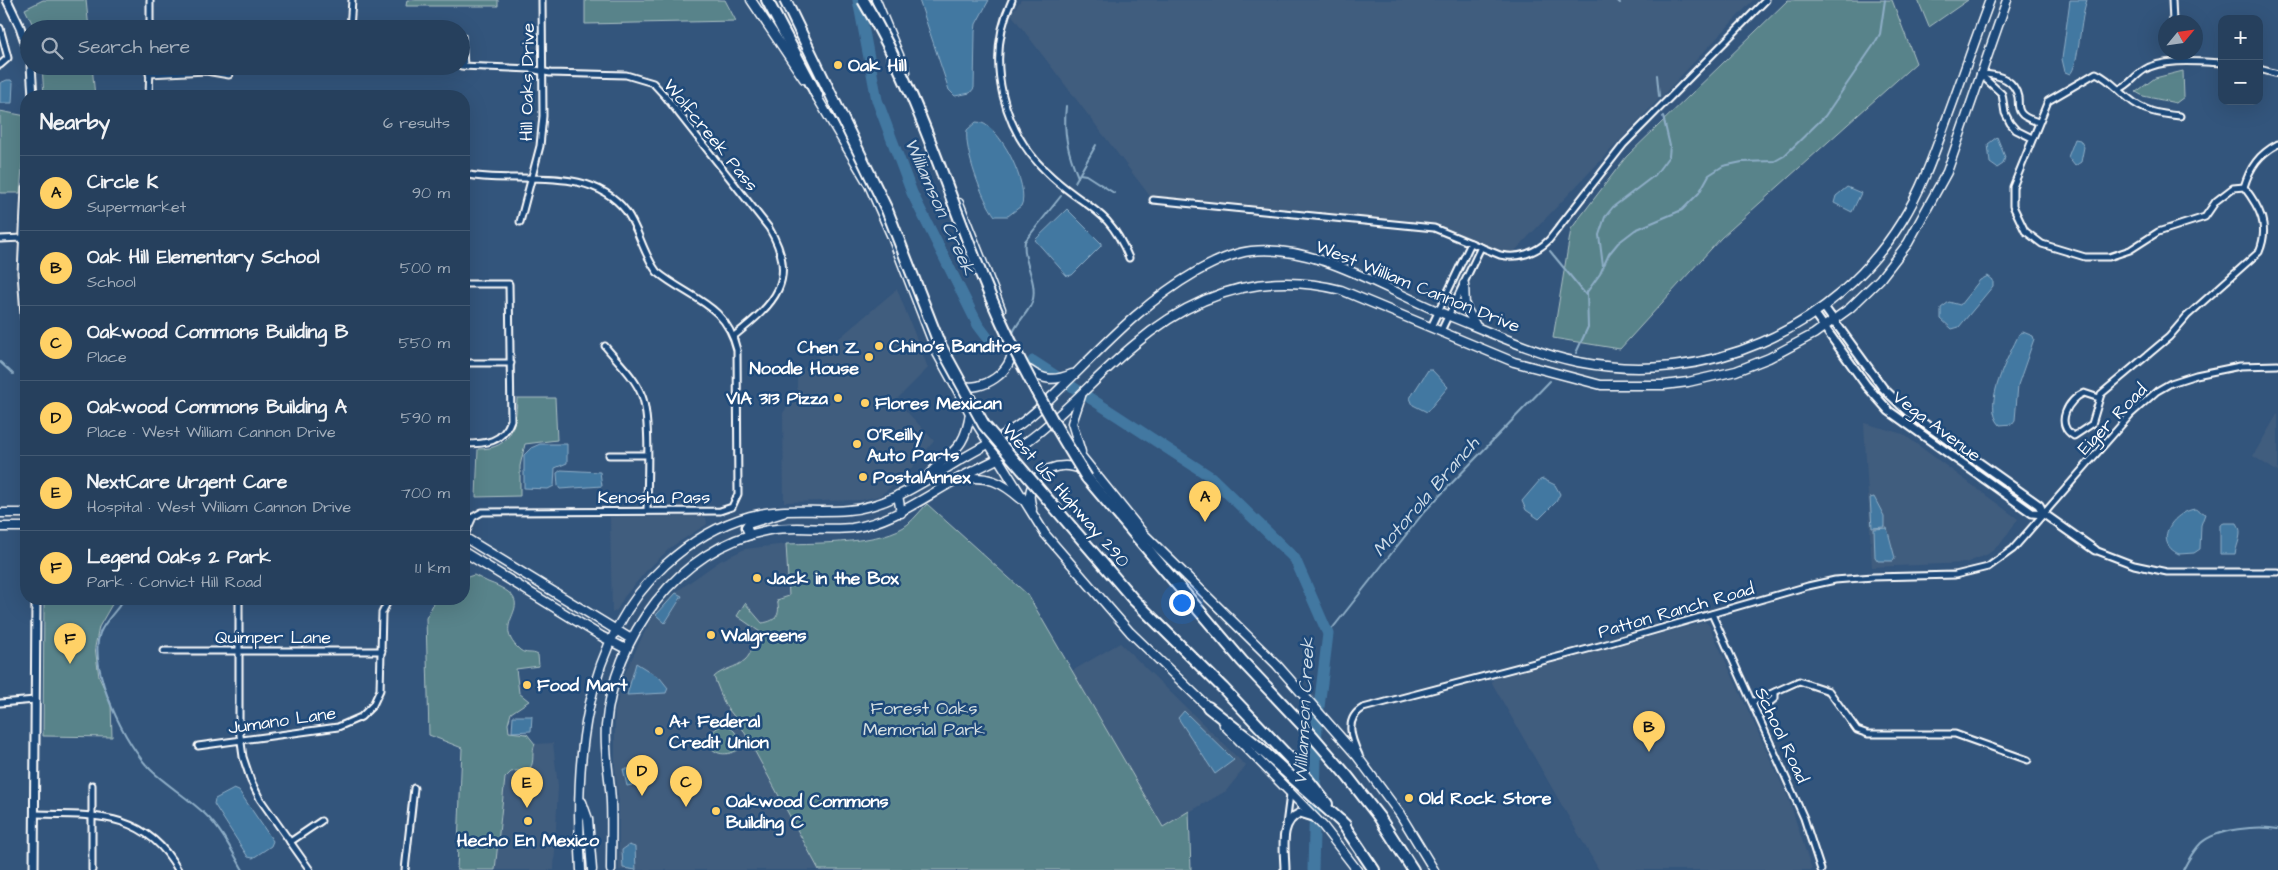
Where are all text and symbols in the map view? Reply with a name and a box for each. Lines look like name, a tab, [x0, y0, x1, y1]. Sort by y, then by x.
north arrow	[2158, 15, 2203, 60]
map controls	[2218, 15, 2263, 105]
button: +	[2218, 15, 2263, 60]
search box	[20, 20, 470, 75]
street label: Hill Oaks Drive	[514, 22, 541, 141]
icon: search	[38, 34, 66, 62]
text: Search here	[78, 34, 190, 61]
place label: Oak Hill	[848, 53, 907, 78]
marker: Oak Hill	[832, 59, 844, 71]
button: −	[2218, 60, 2263, 105]
street label: Wolfcreek Pass	[657, 74, 764, 197]
text: Nearby	[40, 108, 110, 137]
text: 6 results	[383, 112, 450, 134]
water label: Williamson Creek	[897, 134, 982, 280]
text: Circle K	[87, 169, 158, 196]
text: A	[51, 182, 61, 204]
text: 90 m	[412, 182, 450, 204]
text: Supermarket	[87, 196, 186, 218]
street label: West William Cannon Drive	[1312, 234, 1524, 339]
text: Oak Hill Elementary School	[87, 244, 320, 271]
text: B	[50, 257, 62, 279]
text: 500 m	[400, 257, 450, 279]
text: School	[87, 271, 136, 293]
text: Oakwood Commons Building B	[87, 319, 348, 346]
text: C	[50, 332, 62, 354]
text: 550 m	[398, 332, 450, 354]
place label: Chino's Banditos	[889, 334, 1021, 359]
place label: Chen Z Noodle House	[750, 335, 859, 381]
marker: Chino's Banditos	[873, 340, 885, 352]
text: Place	[87, 346, 127, 368]
marker: Chen Z Noodle House	[863, 351, 875, 363]
street label: Eiger Road	[2072, 378, 2154, 461]
street label: Vega Avenue	[1887, 385, 1986, 469]
place label: VIA 313 Pizza	[725, 386, 829, 411]
place label: Flores Mexican	[875, 391, 1002, 416]
marker: VIA 313 Pizza	[832, 392, 844, 404]
text: Oakwood Commons Building A	[87, 394, 347, 421]
marker: Flores Mexican	[859, 397, 871, 409]
text: D	[51, 407, 61, 429]
text: 590 m	[401, 407, 450, 429]
street label: West US Highway 290	[995, 418, 1135, 573]
text: Place · West William Cannon Drive	[87, 421, 336, 443]
place label: O'Reilly Auto Parts	[867, 422, 959, 468]
water label: Motorola Branch	[1366, 430, 1487, 563]
marker: O'Reilly Auto Parts	[851, 438, 863, 450]
place label: PostalAnnex	[873, 465, 971, 490]
text: NextCare Urgent Care	[87, 469, 287, 496]
marker: PostalAnnex	[857, 471, 869, 483]
pin: A	[1189, 481, 1221, 522]
text: E	[51, 482, 61, 504]
text: 700 m	[401, 482, 450, 504]
street label: Kenosha Pass	[598, 485, 710, 510]
text: Hospital · West William Cannon Drive	[87, 496, 351, 518]
text: Legend Oaks 2 Park	[87, 544, 271, 571]
text: F	[50, 557, 62, 579]
text: 1.1 km	[415, 557, 450, 579]
place label: Jack in the Box	[766, 566, 899, 591]
text: Park · Convict Hill Road	[87, 571, 261, 593]
marker: Jack in the Box	[751, 572, 763, 584]
street label: Patton Ranch Road	[1595, 576, 1757, 645]
your location	[1169, 590, 1195, 616]
pin: F	[54, 623, 86, 664]
place label: Walgreens	[720, 623, 807, 649]
street label: Quimper Lane	[215, 625, 331, 650]
marker: Walgreens	[705, 629, 717, 641]
water label: Williamson Creek	[1287, 636, 1322, 785]
place label: Food Mart	[537, 673, 628, 698]
marker: Food Mart	[521, 679, 533, 691]
street label: School Road	[1748, 683, 1815, 787]
park label: Forest Oaks Memorial Park	[863, 696, 985, 742]
street label: Jumano Lane	[227, 701, 338, 740]
place label: A+ Federal Credit Union	[669, 709, 769, 755]
pin: B	[1633, 711, 1665, 752]
marker: A+ Federal Credit Union	[653, 725, 665, 737]
pin: D	[626, 755, 658, 796]
pin: C	[670, 766, 702, 807]
pin: E	[511, 767, 543, 808]
place label: Old Rock Store	[1419, 786, 1552, 811]
place label: Oakwood Commons Building C	[726, 789, 889, 836]
marker: Old Rock Store	[1403, 792, 1415, 804]
marker: Oakwood Commons Building C	[710, 805, 722, 817]
marker: Hecho En Mexico	[522, 815, 534, 827]
place label: Hecho En Mexico	[457, 828, 600, 853]

